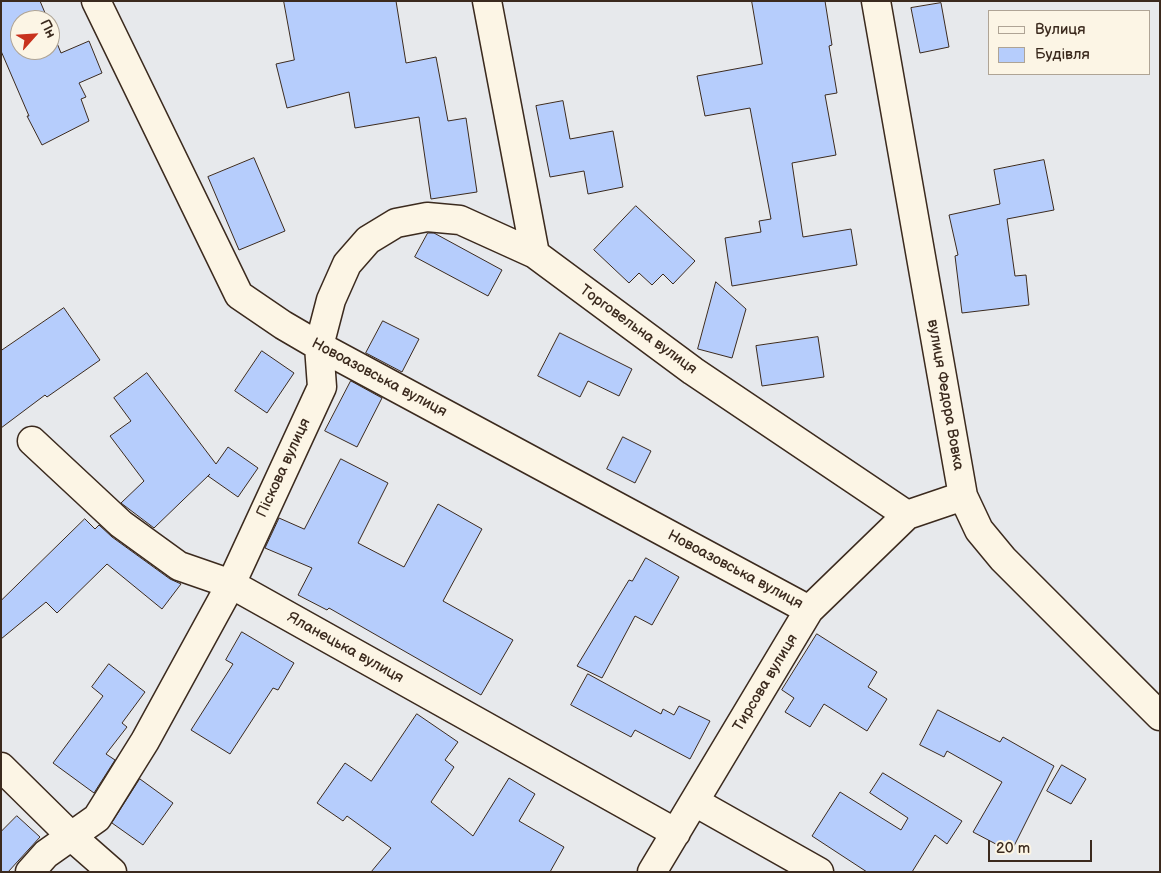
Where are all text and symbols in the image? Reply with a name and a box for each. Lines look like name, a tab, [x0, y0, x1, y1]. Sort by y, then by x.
north arrow	[10, 10, 60, 60]
legend	[988, 10, 1151, 75]
text: Пн	[36, 17, 60, 41]
text: Вулиця	[1035, 20, 1086, 39]
text: Будівля	[1035, 45, 1090, 64]
street label: Торговельна вулиця	[576, 281, 700, 379]
street label: вулиця Федора Вовка	[923, 318, 967, 472]
street label: Новоазовська вулиця	[308, 335, 450, 421]
street label: Піскова вулиця	[253, 416, 315, 520]
street label: Новоазовська вулиця	[664, 527, 806, 613]
street label: Яланецька вулиця	[284, 609, 406, 687]
street label: Тирсова вулиця	[730, 631, 802, 735]
scale bar	[991, 830, 1095, 862]
text: 20 m	[996, 839, 1030, 858]

